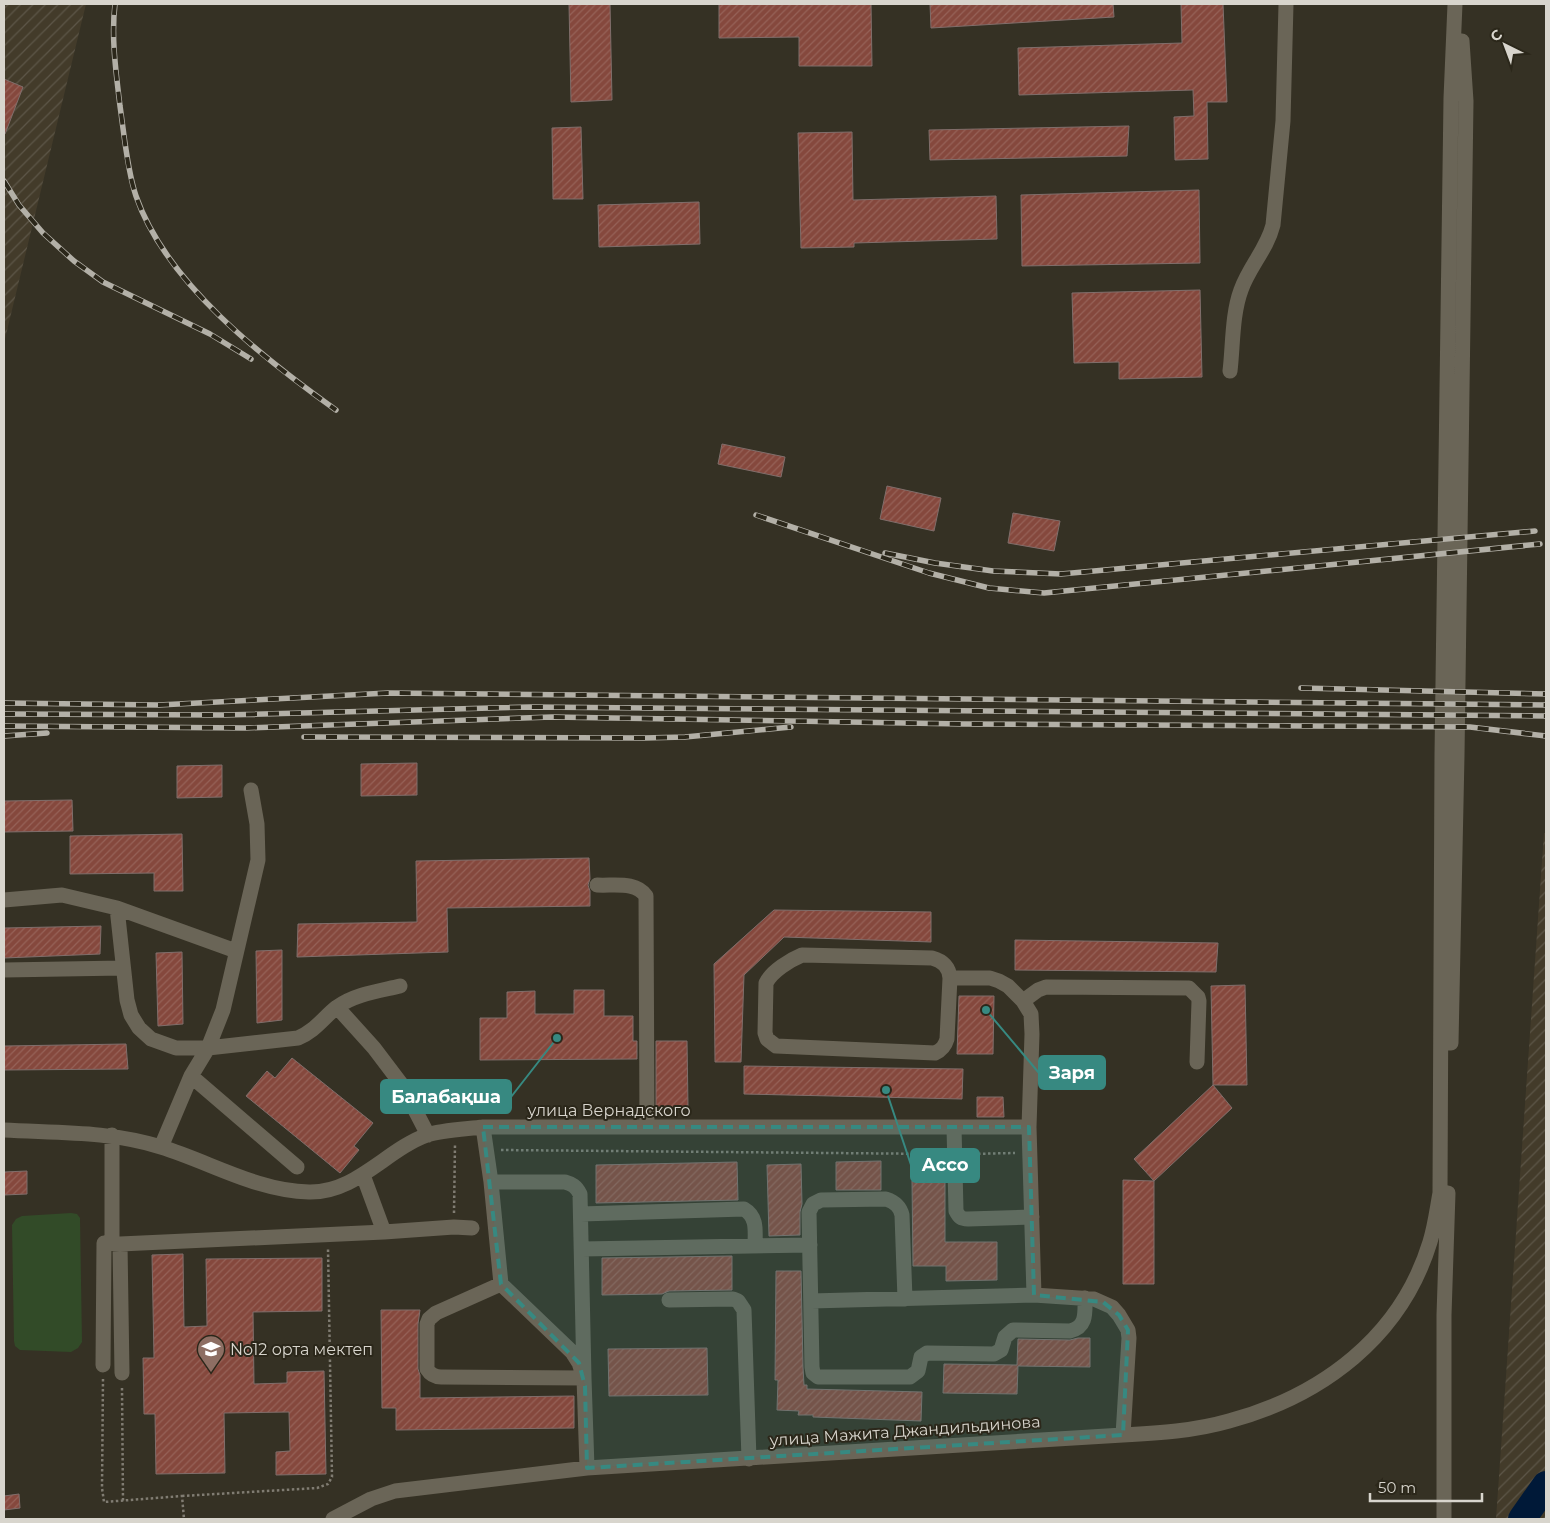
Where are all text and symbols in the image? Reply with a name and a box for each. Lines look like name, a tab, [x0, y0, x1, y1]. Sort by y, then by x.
north arrow	[1480, 20, 1530, 70]
text: С	[1486, 25, 1506, 45]
callout: Заря	[1039, 1056, 1105, 1089]
text: Заря	[1048, 1062, 1095, 1084]
callout: Балабақша	[381, 1080, 511, 1113]
text: Балабақша	[391, 1086, 501, 1108]
street label: улица Вернадского	[526, 1101, 691, 1120]
callout: Ассо	[911, 1149, 979, 1182]
text: Ассо	[921, 1154, 969, 1176]
school or university icon: No12 орта мектеп	[196, 1334, 226, 1373]
place label: No12 орта мектеп	[230, 1340, 373, 1359]
street label: улица Мажита Джандильдинова	[768, 1412, 1041, 1450]
scale bar	[1370, 1470, 1482, 1502]
text: 50 m	[1378, 1478, 1416, 1497]

